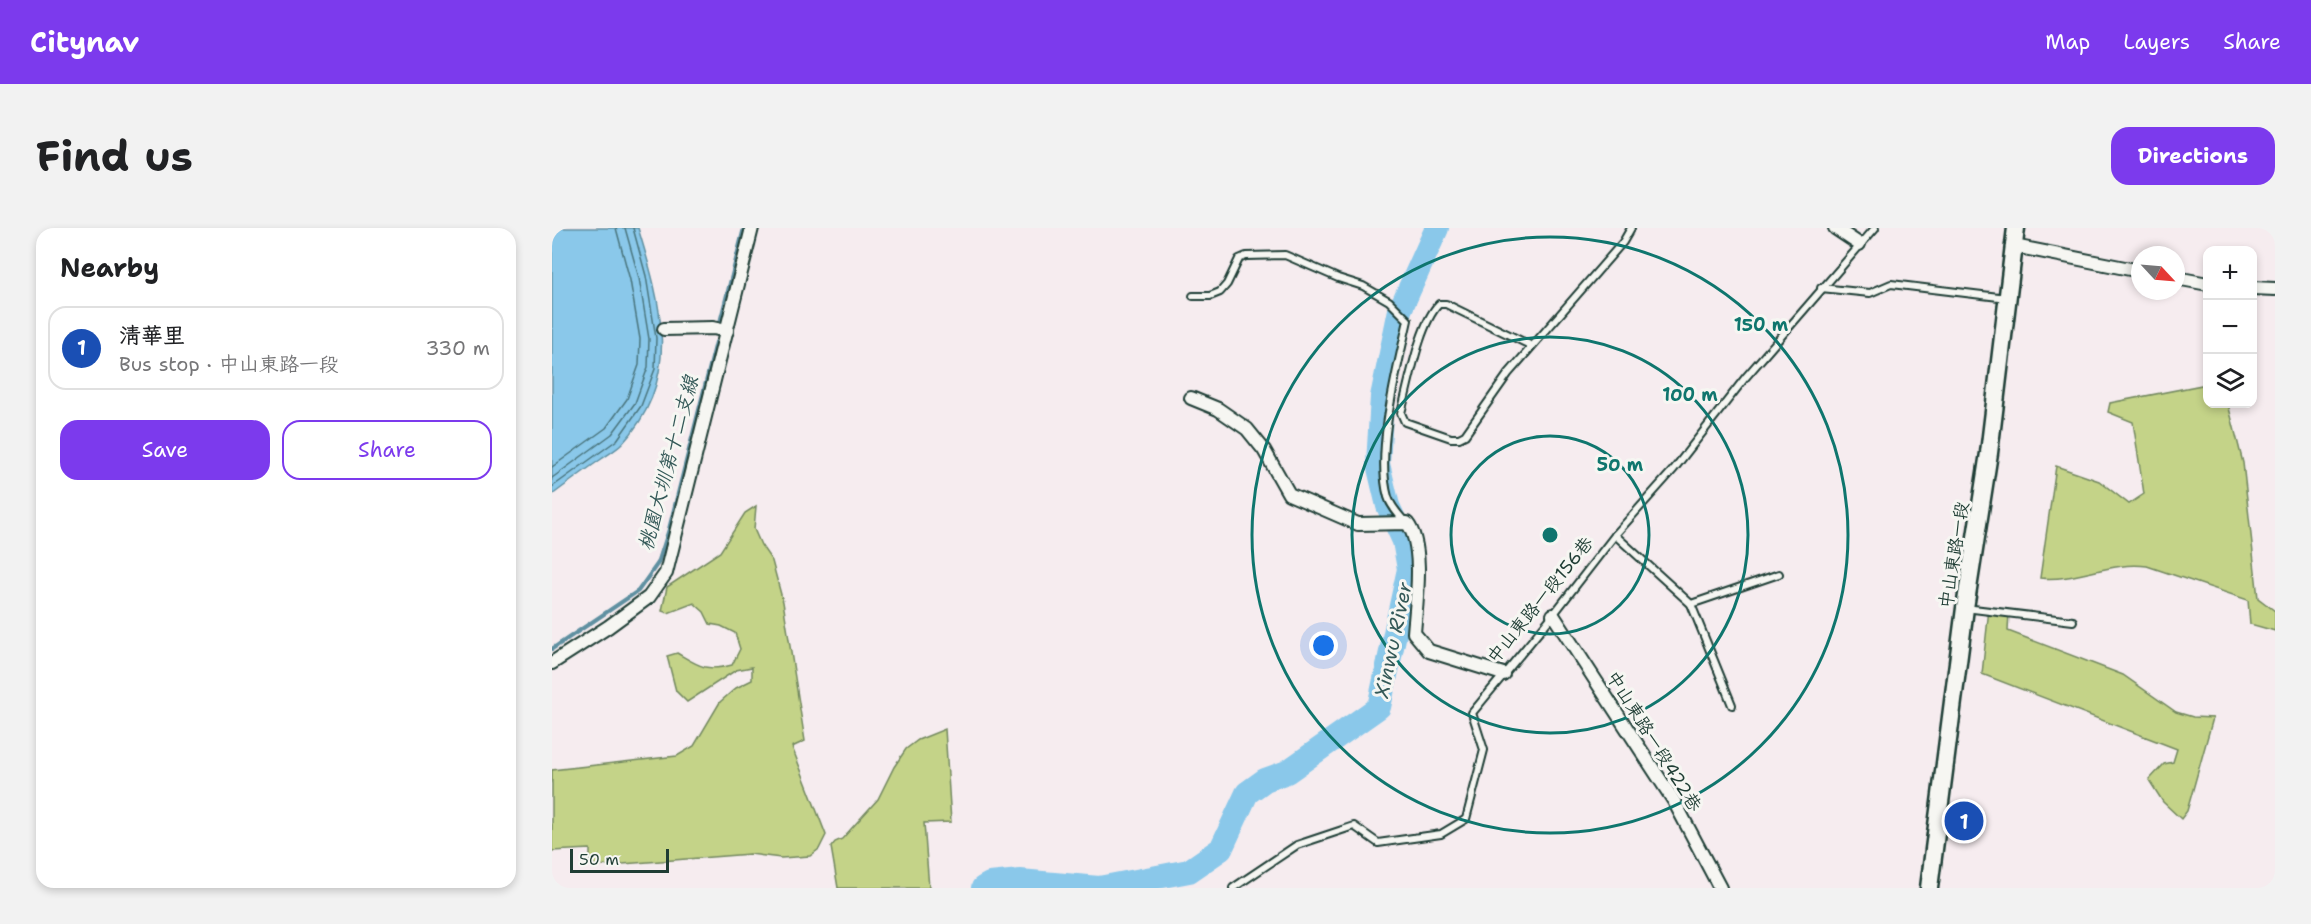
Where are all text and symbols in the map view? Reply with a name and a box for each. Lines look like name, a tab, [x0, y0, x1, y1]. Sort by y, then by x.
text: Citynav	[30, 23, 139, 61]
text: Map	[2045, 28, 2090, 56]
text: Layers	[2123, 28, 2190, 56]
text: Share	[2223, 28, 2281, 56]
button: Directions	[2111, 127, 2275, 185]
text: Find us	[36, 128, 193, 184]
north arrow	[2131, 246, 2185, 300]
map controls	[2203, 246, 2257, 408]
button: +	[2203, 246, 2257, 300]
text: Nearby	[60, 250, 159, 285]
button: −	[2203, 300, 2257, 354]
text: 150 m	[1734, 313, 1789, 337]
text: 清華里	[119, 321, 185, 350]
text: 1	[77, 335, 86, 361]
text: 330 m	[426, 335, 490, 361]
text: Bus stop · 中山東路一段	[119, 351, 339, 377]
button: layers	[2203, 354, 2257, 408]
water label: 桃園大圳第十二支線	[632, 372, 704, 553]
text: 100 m	[1662, 383, 1718, 407]
button: Save	[60, 420, 270, 480]
button: Share	[282, 420, 492, 480]
text: 50 m	[1597, 453, 1644, 477]
street label: 中山東路一段	[1934, 500, 1974, 610]
centre of rings	[1540, 525, 1560, 545]
street label: 中山東路一段156巷	[1481, 532, 1599, 668]
water label: Xinwu River	[1368, 579, 1418, 701]
your location	[1309, 631, 1338, 660]
street label: 中山東路一段422巷	[1601, 666, 1707, 816]
pin: 1	[1944, 798, 1984, 844]
scale bar	[570, 846, 669, 874]
text: 50 m	[579, 849, 619, 870]

